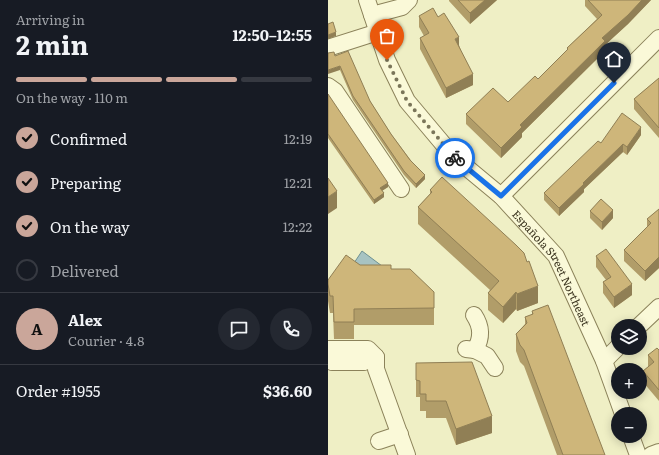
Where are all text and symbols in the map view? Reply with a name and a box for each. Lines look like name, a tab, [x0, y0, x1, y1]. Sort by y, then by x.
text: Arriving in	[16, 10, 85, 29]
pin	[370, 19, 404, 60]
text: 12:50–12:55	[232, 23, 312, 46]
text: 2 min	[16, 24, 89, 63]
icon: bag	[376, 25, 398, 47]
pin	[597, 42, 631, 83]
icon: home	[603, 48, 625, 70]
text: On the way · 110 m	[16, 88, 128, 107]
icon: check	[16, 127, 38, 149]
text: Confirmed	[50, 127, 127, 150]
text: 12:19	[284, 129, 312, 148]
courier	[435, 138, 475, 178]
icon: bike	[444, 147, 466, 169]
icon: check	[16, 171, 38, 193]
text: Preparing	[50, 171, 121, 194]
text: 12:21	[284, 173, 312, 192]
street label: Española Street Northeast	[509, 206, 595, 329]
icon: check	[16, 215, 38, 237]
text: On the way	[50, 215, 130, 238]
text: 12:22	[283, 217, 312, 236]
text: Delivered	[50, 259, 119, 282]
text: Alex	[68, 308, 102, 331]
button: chat	[218, 308, 260, 350]
button: phone	[270, 308, 312, 350]
text: A	[31, 317, 43, 340]
map controls	[611, 319, 647, 443]
button: layers	[611, 319, 647, 355]
text: Courier · 4.8	[68, 331, 144, 350]
button: +	[611, 363, 647, 399]
text: Order #1955	[16, 379, 100, 402]
text: $36.60	[263, 379, 312, 402]
button: −	[611, 407, 647, 443]

